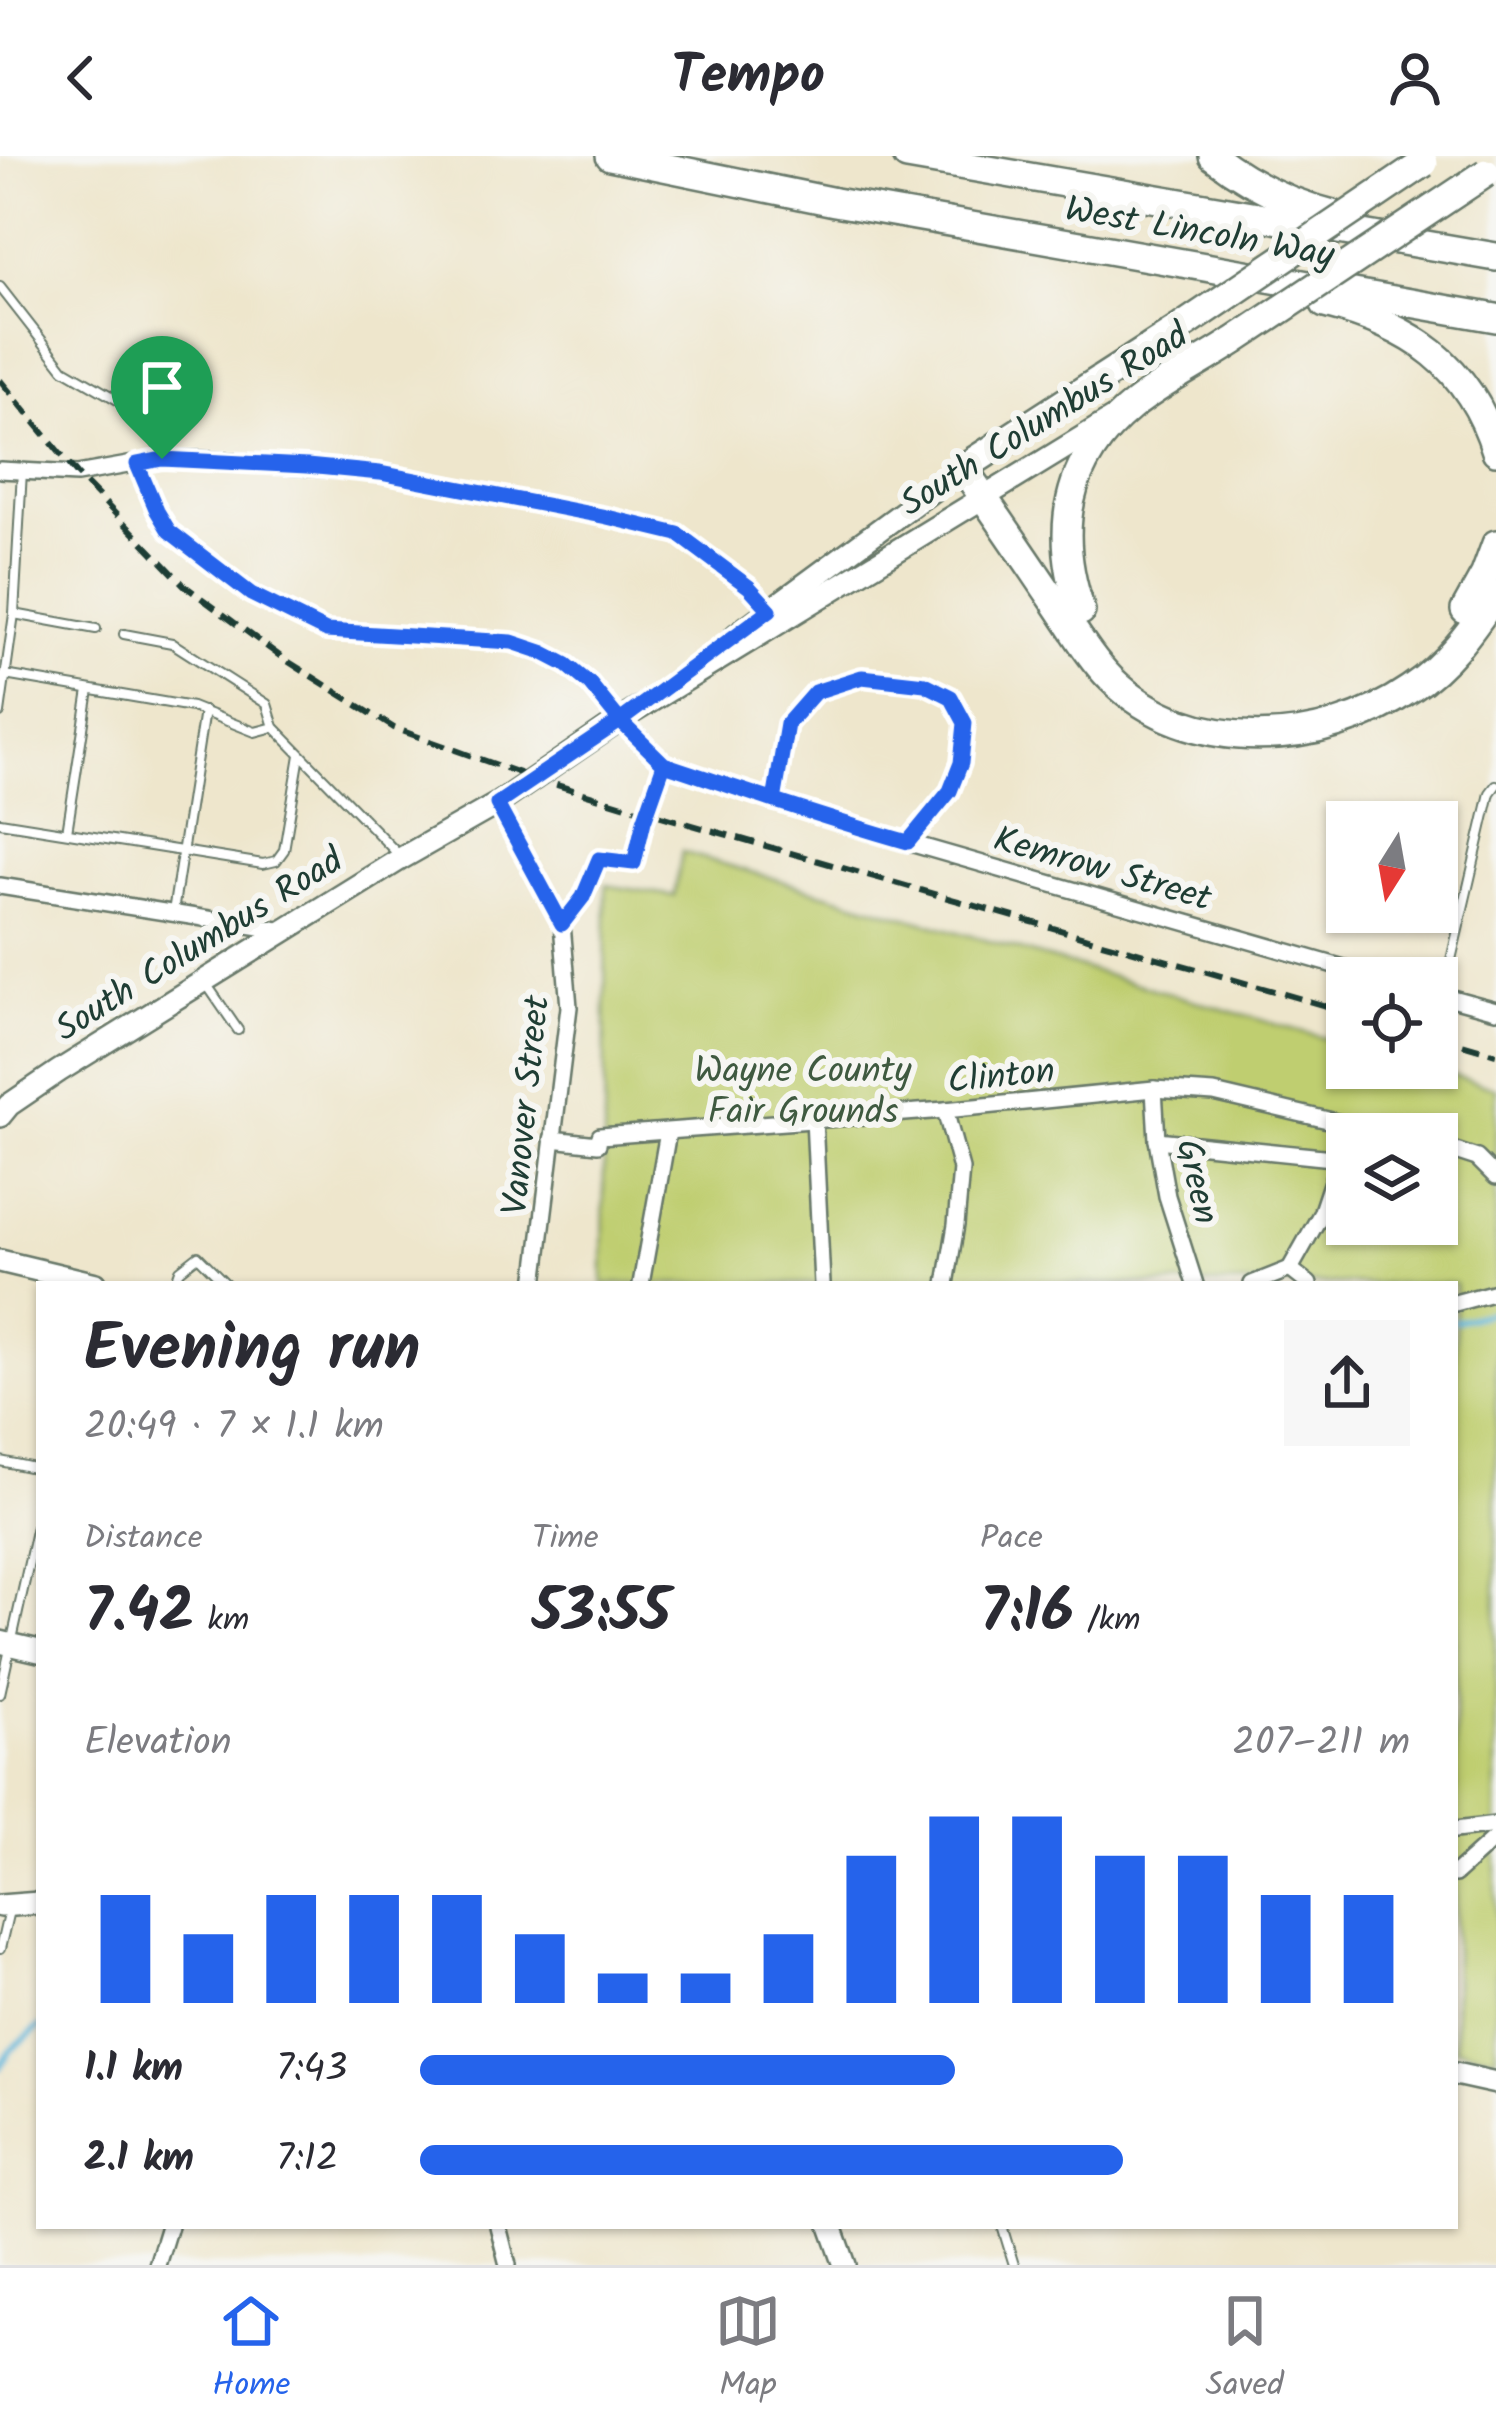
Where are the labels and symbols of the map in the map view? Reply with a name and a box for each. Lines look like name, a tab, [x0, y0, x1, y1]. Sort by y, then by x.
street label: West Lincoln Way	[1060, 182, 1339, 285]
street label: South Columbus Road	[889, 308, 1201, 533]
pin	[111, 336, 213, 459]
north arrow	[1326, 801, 1458, 933]
street label: Kemrow Street	[986, 812, 1219, 929]
street label: South Columbus Road	[44, 833, 356, 1058]
street label: Vanover Street	[488, 992, 567, 1218]
park label: Wayne County Fair Grounds	[695, 1044, 913, 1142]
street label: Clinton	[945, 1044, 1058, 1111]
street label: Green	[1158, 1134, 1233, 1230]

